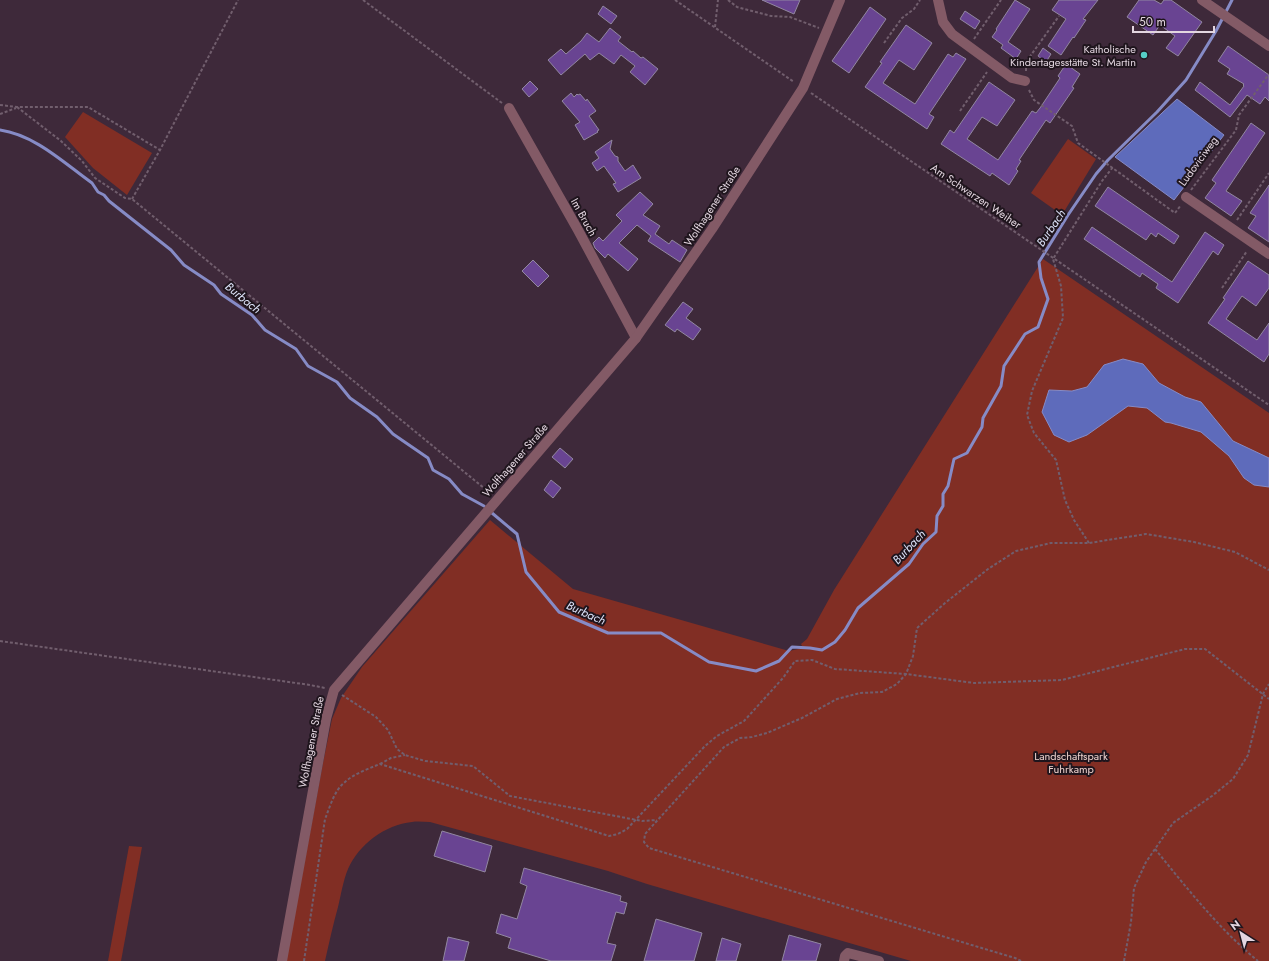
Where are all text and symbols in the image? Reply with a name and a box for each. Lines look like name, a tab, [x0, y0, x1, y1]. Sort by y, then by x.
scale bar	[1133, 8, 1214, 34]
text: 50 m	[1139, 13, 1166, 31]
place label: Katholische Kindertagesstätte St. Martin	[1010, 41, 1136, 70]
marker: Katholische Kindertagesstätte St. Martin	[1139, 50, 1149, 60]
street label: Ludoviciweg	[1175, 133, 1221, 189]
street label: Am Schwarzen Weiher	[927, 160, 1025, 233]
street label: Wolfhagener Straße	[680, 162, 744, 249]
street label: Im Bruch	[567, 195, 601, 239]
water label: Burbach	[1032, 206, 1070, 250]
water label: Burbach	[221, 278, 265, 318]
street label: Wolfhagener Straße	[479, 419, 552, 500]
water label: Burbach	[888, 526, 930, 568]
water label: Burbach	[563, 596, 609, 630]
street label: Wolfhagener Straße	[294, 695, 328, 789]
park label: Landschaftspark Fuhrkamp	[1034, 748, 1108, 777]
north arrow	[1221, 913, 1261, 953]
text: N	[1227, 916, 1243, 934]

